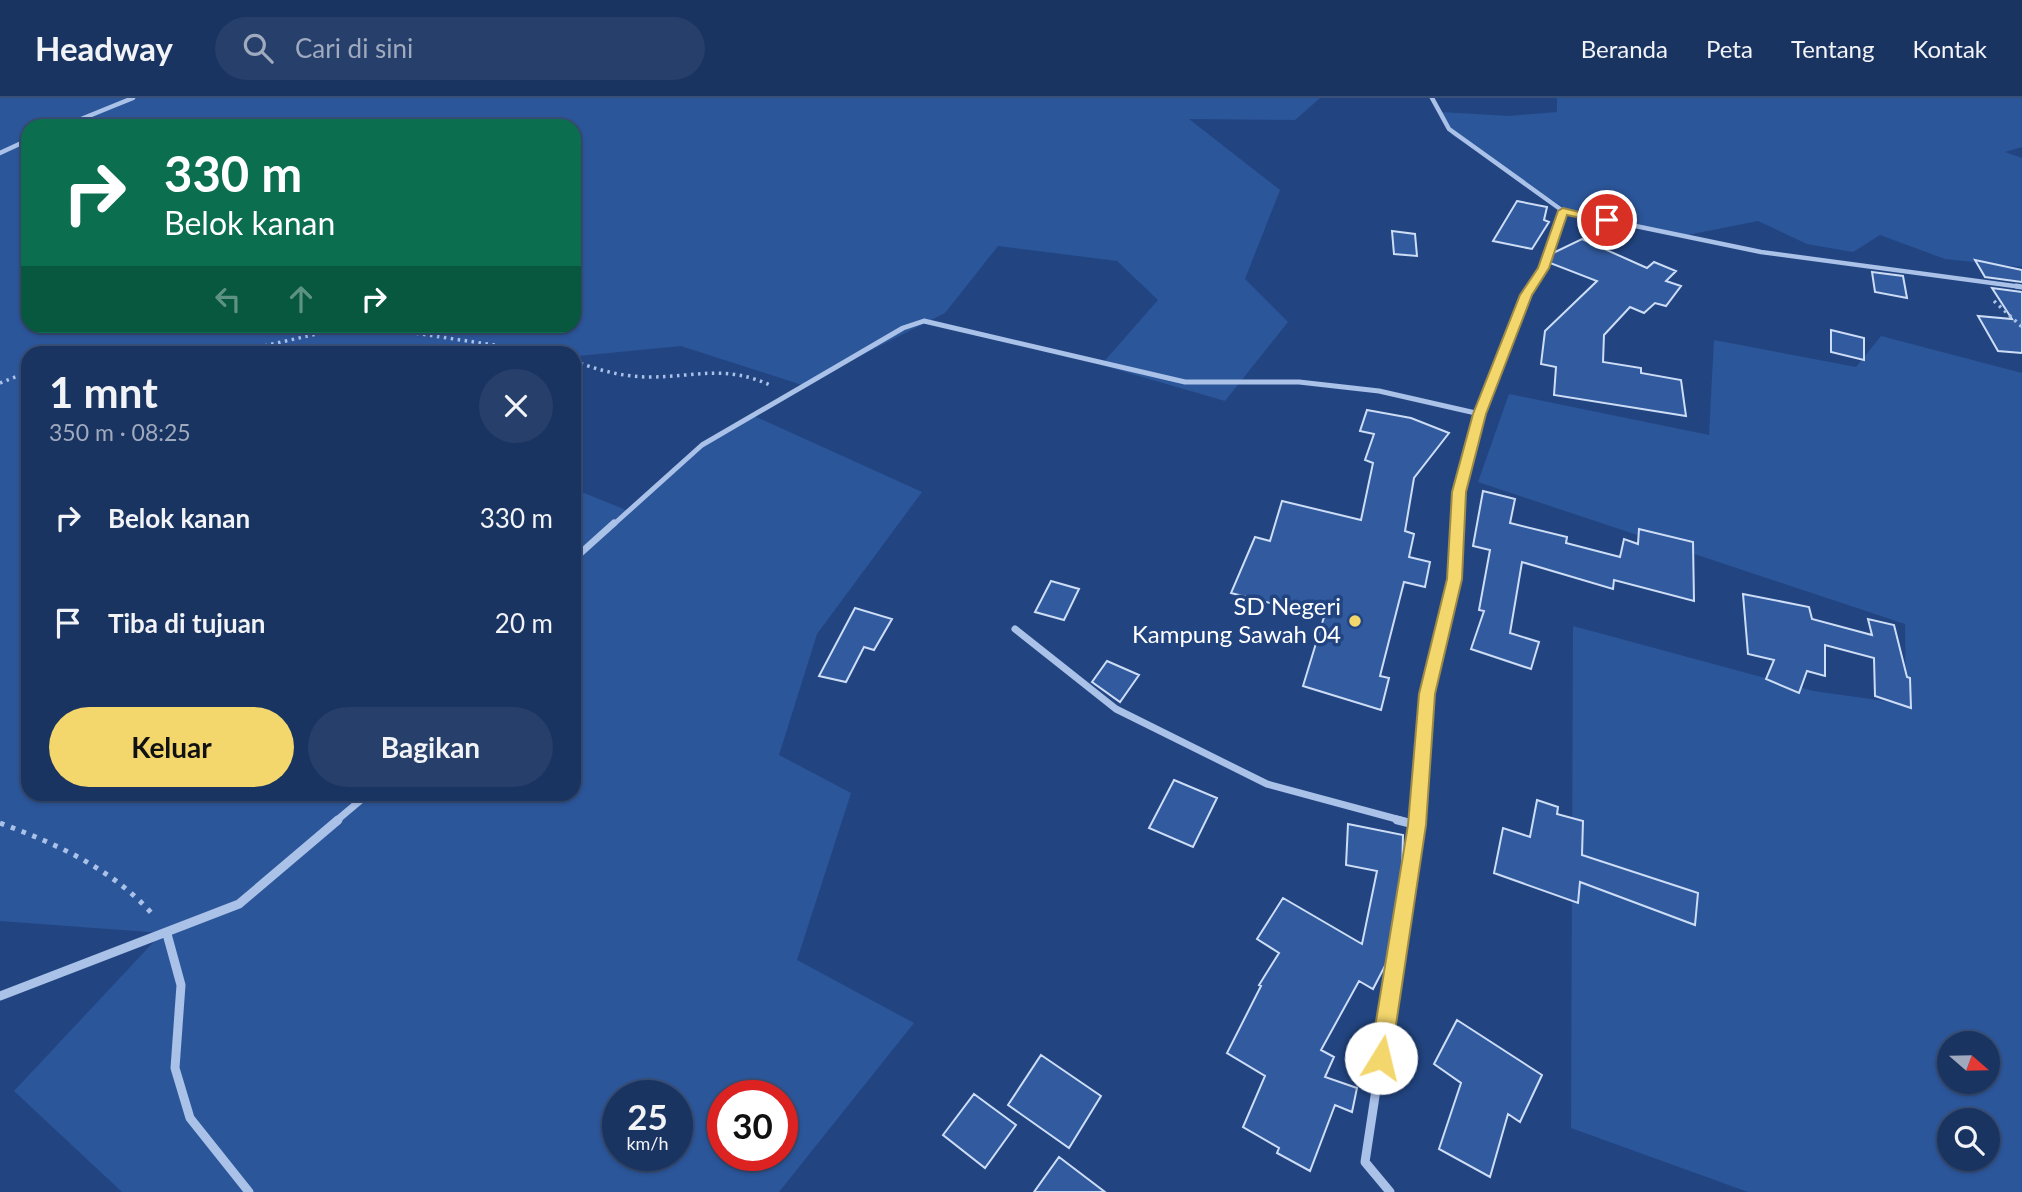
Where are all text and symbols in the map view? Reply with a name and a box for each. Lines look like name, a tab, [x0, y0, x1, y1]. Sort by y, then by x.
search box	[215, 17, 705, 80]
text: Headway	[35, 28, 173, 68]
icon: search	[239, 29, 277, 67]
text: Cari di sini	[295, 32, 413, 64]
text: Beranda	[1581, 34, 1668, 63]
text: Peta	[1706, 34, 1753, 63]
text: Tentang	[1791, 34, 1874, 63]
text: Kontak	[1912, 34, 1987, 63]
text: 330 m	[164, 144, 302, 202]
icon: right	[49, 147, 140, 238]
pin	[1577, 190, 1637, 250]
icon: arrive	[1588, 201, 1626, 239]
text: Belok kanan	[164, 203, 335, 242]
icon: left	[209, 280, 247, 318]
icon: ahead	[282, 280, 320, 318]
icon: right	[355, 280, 393, 318]
text: 1 mnt	[49, 367, 158, 417]
button: close	[479, 369, 553, 443]
text: 350 m · 08:25	[49, 418, 191, 446]
icon: right	[49, 499, 87, 537]
text: Belok kanan	[108, 502, 250, 534]
text: 330 m	[480, 502, 553, 534]
place label: SD Negeri Kampung Sawah 04	[1132, 591, 1341, 648]
icon: arrive	[49, 604, 87, 642]
text: Tiba di tujuan	[108, 607, 266, 639]
text: 20 m	[495, 607, 553, 639]
marker: SD Negeri Kampung Sawah 04	[1347, 613, 1363, 629]
button: Keluar	[49, 707, 294, 787]
button: Bagikan	[308, 707, 553, 787]
position arrow	[1344, 1021, 1418, 1095]
north arrow	[1937, 1031, 2000, 1094]
map controls	[1937, 1031, 2000, 1171]
speed limit sign: 30	[707, 1080, 798, 1171]
text: 25	[627, 1095, 668, 1137]
button: search	[1937, 1108, 2000, 1171]
text: km/h	[626, 1132, 669, 1154]

